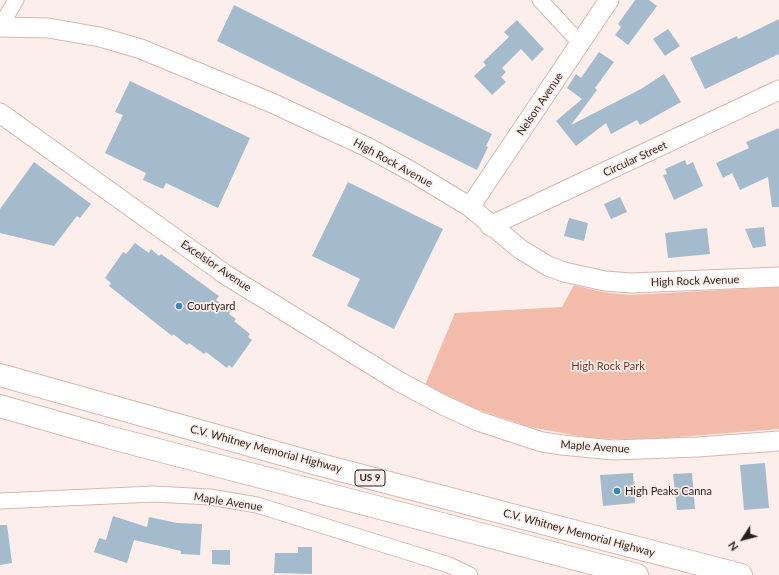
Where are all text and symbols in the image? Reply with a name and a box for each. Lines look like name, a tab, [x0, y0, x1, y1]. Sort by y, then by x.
street label: Nelson Avenue	[514, 70, 566, 138]
street label: High Rock Avenue	[351, 136, 435, 190]
street label: Circular Street	[601, 138, 669, 180]
street label: Excelsior Avenue	[178, 238, 254, 294]
street label: High Rock Avenue	[651, 273, 739, 289]
place label: Courtyard	[187, 299, 236, 313]
marker: Courtyard	[174, 301, 184, 311]
park label: High Rock Park	[571, 359, 645, 373]
street label: C.V. Whitney Memorial Highway	[189, 422, 343, 476]
street label: Maple Avenue	[560, 438, 630, 456]
road number: US 9	[355, 470, 385, 486]
place label: High Peaks Canna	[625, 484, 712, 498]
marker: High Peaks Canna	[612, 486, 622, 496]
street label: Maple Avenue	[193, 490, 263, 514]
street label: C.V. Whitney Memorial Highway	[502, 506, 656, 560]
north arrow	[723, 519, 763, 559]
text: N	[725, 539, 741, 554]

